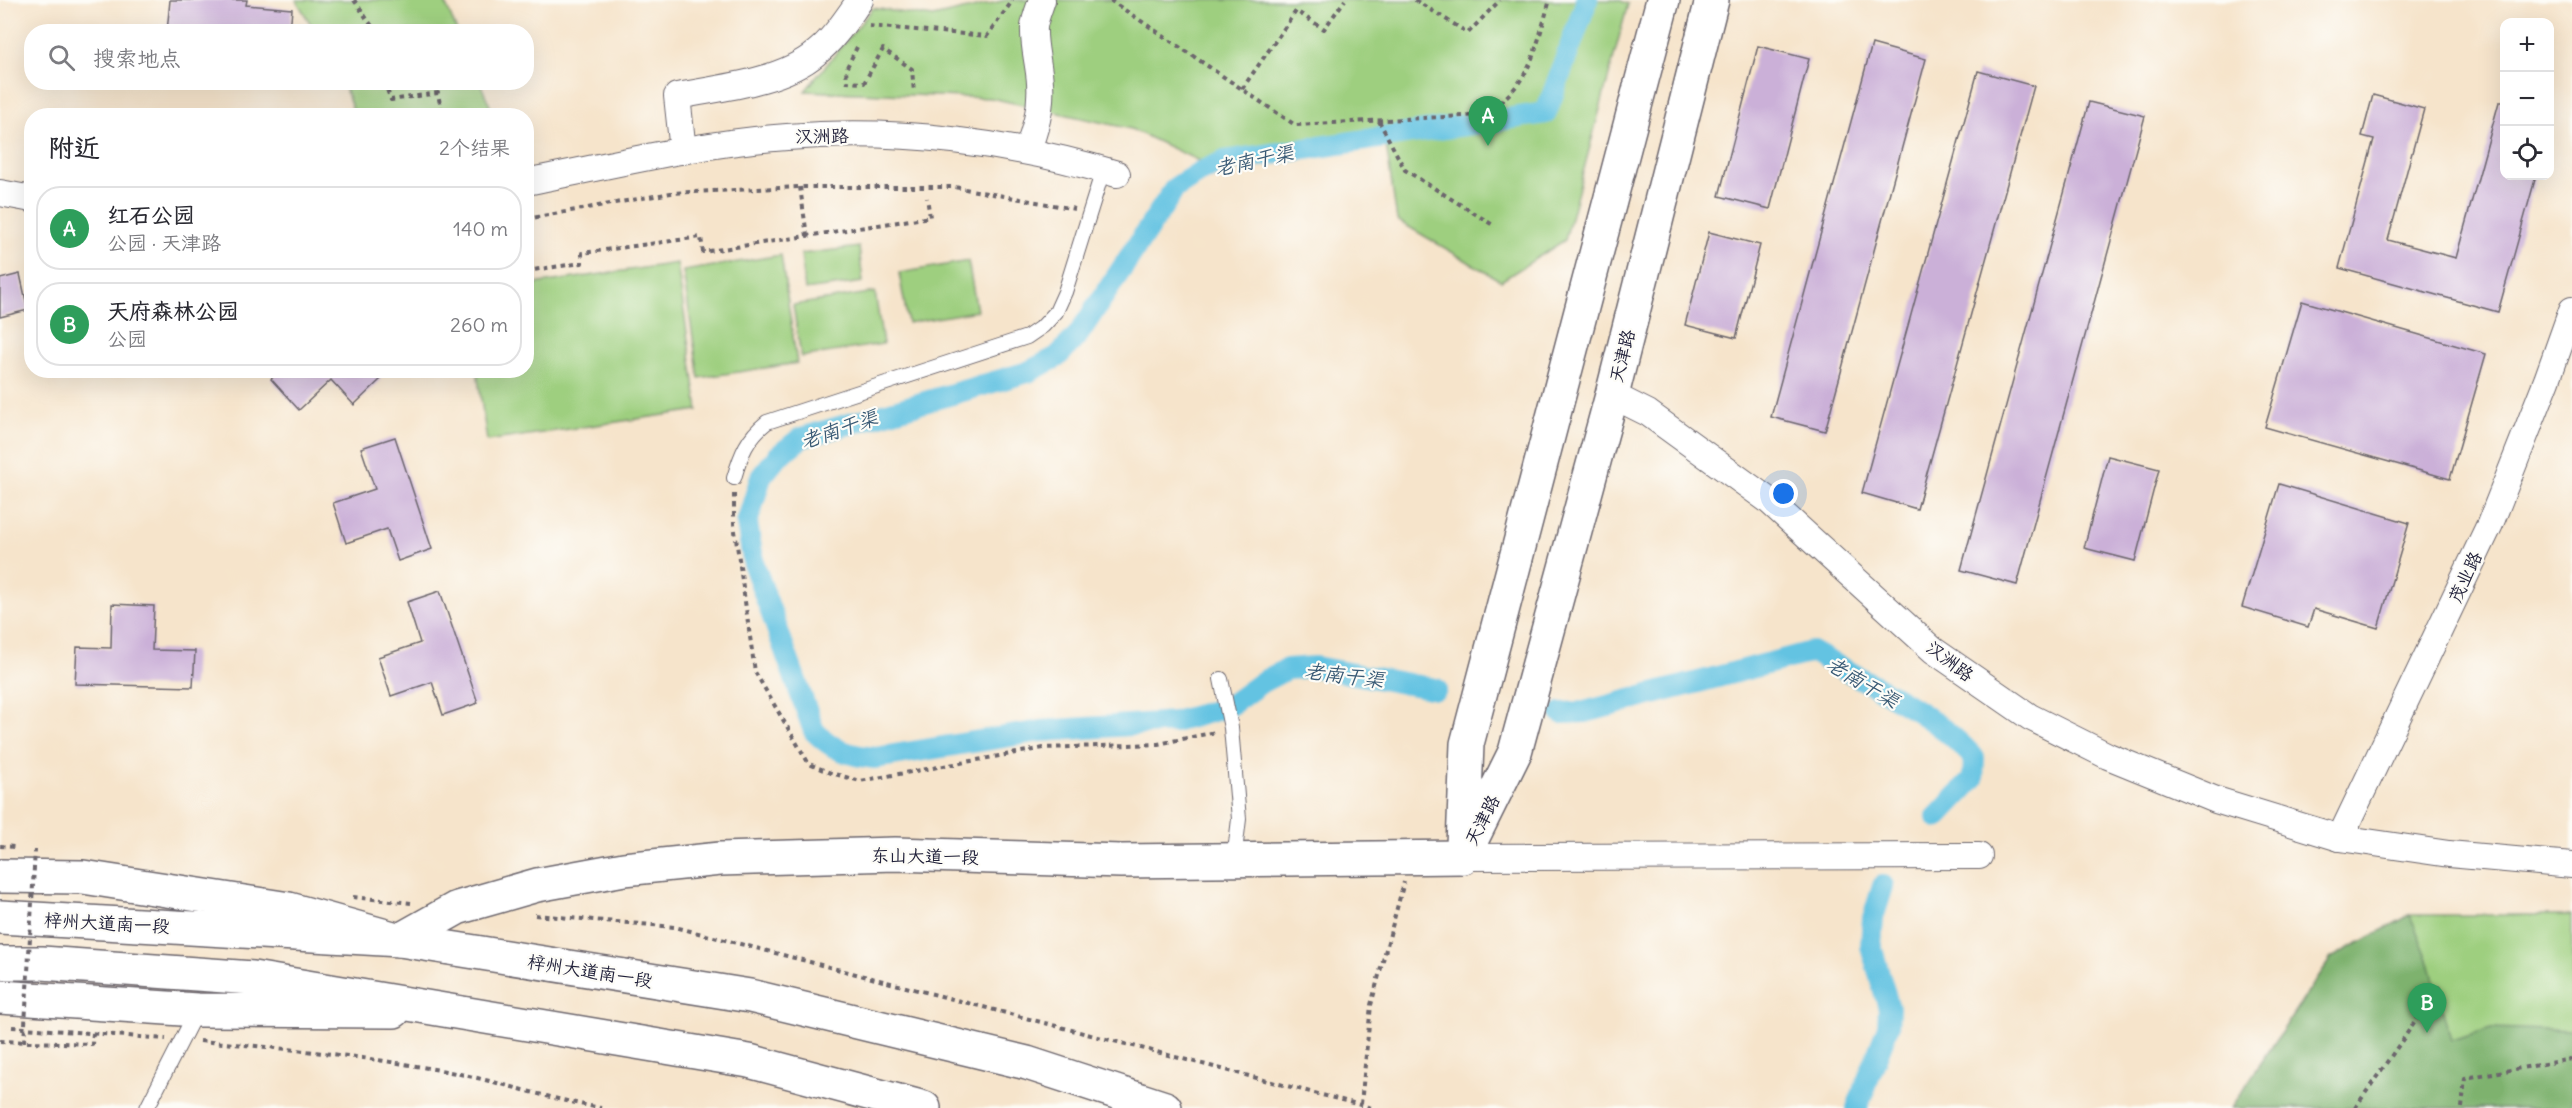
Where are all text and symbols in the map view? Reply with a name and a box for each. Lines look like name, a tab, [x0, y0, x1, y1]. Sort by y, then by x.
map controls	[2500, 18, 2554, 180]
button: +	[2500, 18, 2554, 72]
search box	[24, 24, 534, 90]
icon: search	[45, 41, 78, 74]
text: 搜索地点	[93, 44, 181, 72]
button: −	[2500, 72, 2554, 126]
pin: A	[1468, 96, 1508, 146]
street label: 汉洲路	[795, 124, 849, 148]
button: locate	[2500, 126, 2554, 180]
text: 附近	[48, 131, 100, 164]
text: 2个结果	[439, 135, 510, 160]
water label: 老南干渠	[1212, 139, 1298, 181]
text: 红石公园	[107, 201, 195, 229]
text: A	[63, 216, 76, 241]
text: 140 m	[453, 216, 508, 241]
text: 公园 · 天津路	[107, 230, 221, 255]
text: 天府森林公园	[107, 297, 239, 325]
text: B	[63, 312, 76, 337]
text: 260 m	[450, 312, 508, 337]
text: 公园	[107, 326, 147, 351]
street label: 天津路	[1604, 327, 1640, 385]
water label: 老南干渠	[797, 404, 883, 454]
your location	[1769, 479, 1798, 508]
street label: 茂业路	[2443, 548, 2487, 606]
street label: 汉洲路	[1922, 636, 1978, 686]
water label: 老南干渠	[1822, 651, 1905, 714]
water label: 老南干渠	[1303, 658, 1387, 693]
street label: 天津路	[1459, 791, 1505, 849]
street label: 东山大道一段	[871, 844, 979, 868]
street label: 梓州大道南一段	[43, 908, 171, 938]
street label: 梓州大道南一段	[526, 950, 654, 992]
pin: B	[2408, 984, 2446, 1033]

